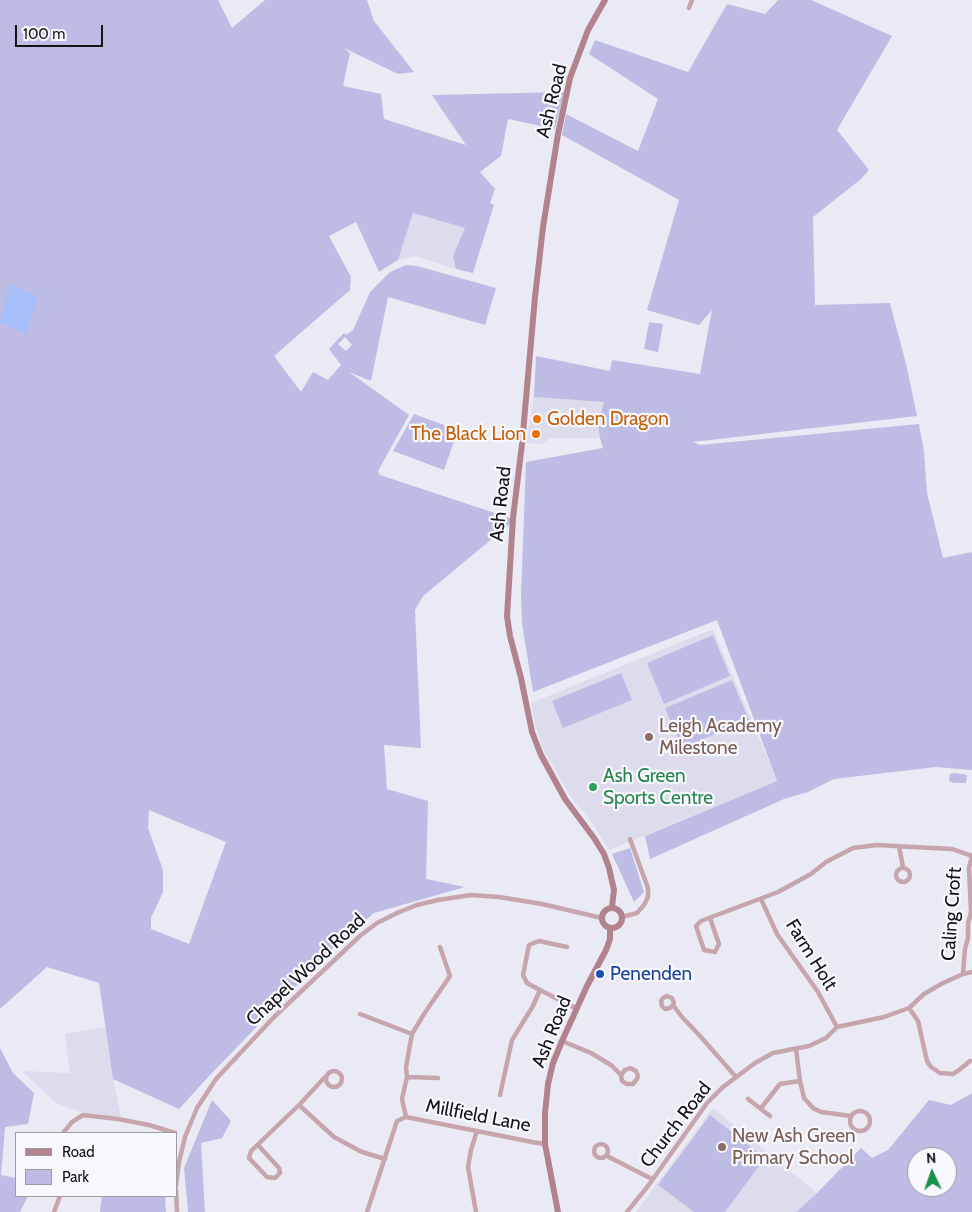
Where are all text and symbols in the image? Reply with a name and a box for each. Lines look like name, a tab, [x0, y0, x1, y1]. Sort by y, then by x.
scale bar	[18, 15, 105, 47]
text: 100 m	[23, 25, 65, 43]
street label: Ash Road	[532, 62, 572, 140]
place label: Golden Dragon	[547, 408, 669, 430]
marker: Golden Dragon	[531, 413, 543, 425]
place label: The Black Lion	[411, 423, 526, 445]
marker: The Black Lion	[530, 428, 542, 440]
street label: Ash Road	[486, 465, 516, 543]
place label: Leigh Academy Milestone	[659, 715, 782, 759]
marker: Leigh Academy Milestone	[643, 731, 655, 743]
place label: Ash Green Sports Centre	[603, 765, 713, 809]
marker: Ash Green Sports Centre	[587, 781, 599, 793]
street label: Caling Croft	[937, 866, 967, 962]
street label: Chapel Wood Road	[242, 909, 370, 1031]
street label: Farm Holt	[780, 915, 842, 995]
place label: Penenden	[610, 963, 692, 985]
marker: Penenden	[594, 968, 606, 980]
street label: Ash Road	[527, 993, 577, 1071]
street label: Church Road	[636, 1078, 716, 1172]
street label: Millfield Lane	[424, 1095, 532, 1137]
place label: New Ash Green Primary School	[732, 1125, 856, 1169]
legend	[15, 1132, 178, 1197]
marker: New Ash Green Primary School	[716, 1141, 728, 1153]
text: Road	[62, 1143, 95, 1161]
north arrow	[907, 1147, 957, 1197]
text: N	[926, 1149, 937, 1167]
text: Park	[62, 1168, 89, 1186]

